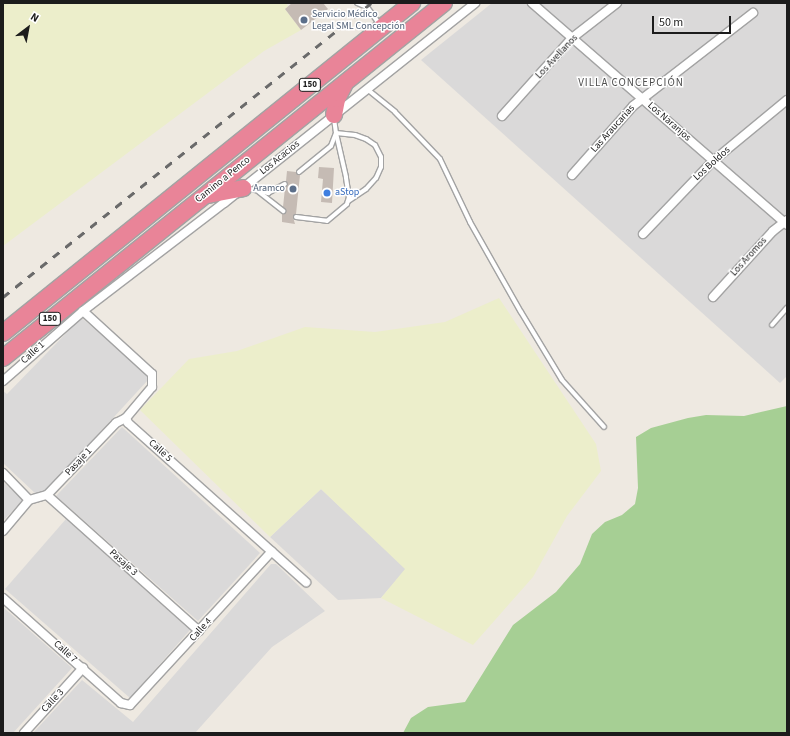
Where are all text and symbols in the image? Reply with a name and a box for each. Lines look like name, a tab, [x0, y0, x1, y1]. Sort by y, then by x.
north arrow	[8, 8, 48, 48]
place label: Servicio Médico Legal SML Concepción	[312, 8, 405, 32]
scale bar	[654, 8, 733, 34]
text: N	[28, 9, 42, 26]
text: 50 m	[659, 14, 683, 31]
marker: Servicio Médico Legal SML Concepción	[299, 15, 309, 25]
street label: Los Avellanos	[533, 32, 581, 82]
district label: VILLA CONCEPCIÓN	[578, 76, 684, 90]
road number: 150	[298, 78, 322, 92]
street label: Los Naranjos	[645, 100, 693, 144]
street label: Las Araucarias	[589, 103, 637, 155]
street label: Los Acacios	[258, 138, 302, 178]
street label: Los Boldos	[691, 144, 733, 184]
street label: Camino a Penco	[193, 154, 253, 206]
place label: Aramco	[253, 183, 285, 195]
marker: Aramco	[288, 184, 298, 194]
place label: aStop	[335, 187, 359, 199]
marker: aStop	[322, 188, 332, 198]
street label: Los Aromos	[728, 235, 770, 279]
road number: 150	[38, 312, 62, 326]
street label: Calle 1	[19, 339, 47, 367]
street label: Calle 5	[146, 437, 174, 465]
street label: Pasaje 1	[63, 446, 95, 478]
street label: Pasaje 3	[106, 547, 140, 579]
street label: Calle 4	[187, 616, 215, 644]
street label: Calle 7	[51, 638, 79, 666]
street label: Calle 3	[39, 687, 67, 715]

